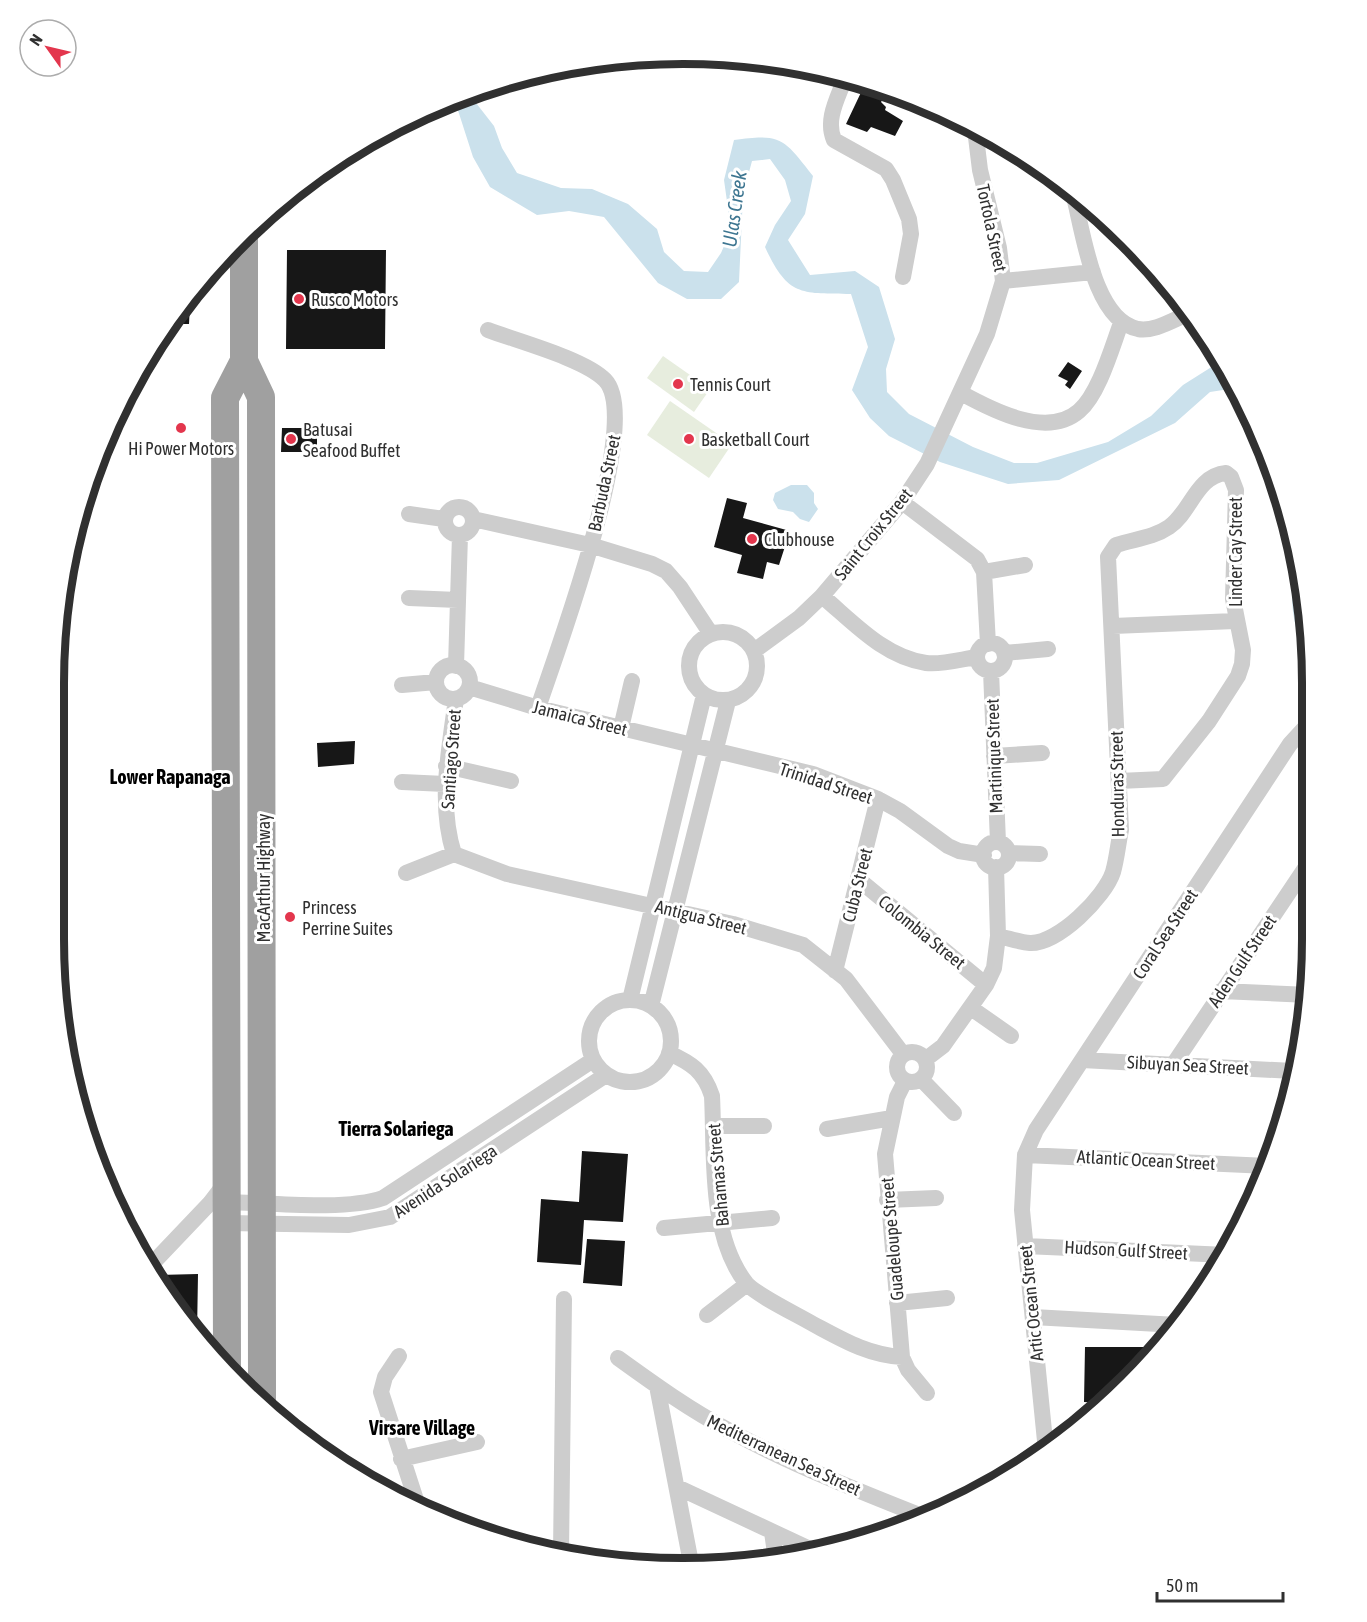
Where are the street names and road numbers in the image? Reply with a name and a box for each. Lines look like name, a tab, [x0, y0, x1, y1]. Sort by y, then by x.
street label: Tortola Street	[972, 182, 1012, 274]
street label: Barbuda Street	[584, 433, 624, 533]
street label: Saint Croix Street	[830, 484, 916, 584]
street label: Linder Cay Street	[1225, 497, 1246, 607]
street label: Jamaica Street	[531, 696, 629, 740]
street label: Martinique Street	[981, 698, 1007, 814]
street label: Santiago Street	[437, 708, 465, 810]
street label: Honduras Street	[1106, 731, 1128, 837]
street label: Trinidad Street	[777, 758, 875, 808]
street label: MacArthur Highway	[253, 814, 274, 942]
street label: Cuba Street	[838, 846, 876, 924]
street label: Coral Sea Street	[1128, 885, 1202, 983]
street label: Colombia Street	[874, 891, 970, 973]
street label: Antigua Street	[653, 895, 749, 939]
street label: Aden Gulf Street	[1203, 911, 1281, 1011]
street label: Sibuyan Sea Street	[1127, 1051, 1249, 1079]
street label: Bahamas Street	[703, 1122, 733, 1228]
street label: Avenida Solariega	[389, 1140, 501, 1222]
street label: Atlantic Ocean Street	[1076, 1146, 1216, 1174]
street label: Guadeloupe Street	[876, 1176, 908, 1302]
street label: Hudson Gulf Street	[1064, 1236, 1188, 1264]
street label: Artic Ocean Street	[1014, 1244, 1048, 1362]
street label: Mediterranean Sea Street	[704, 1410, 864, 1500]

